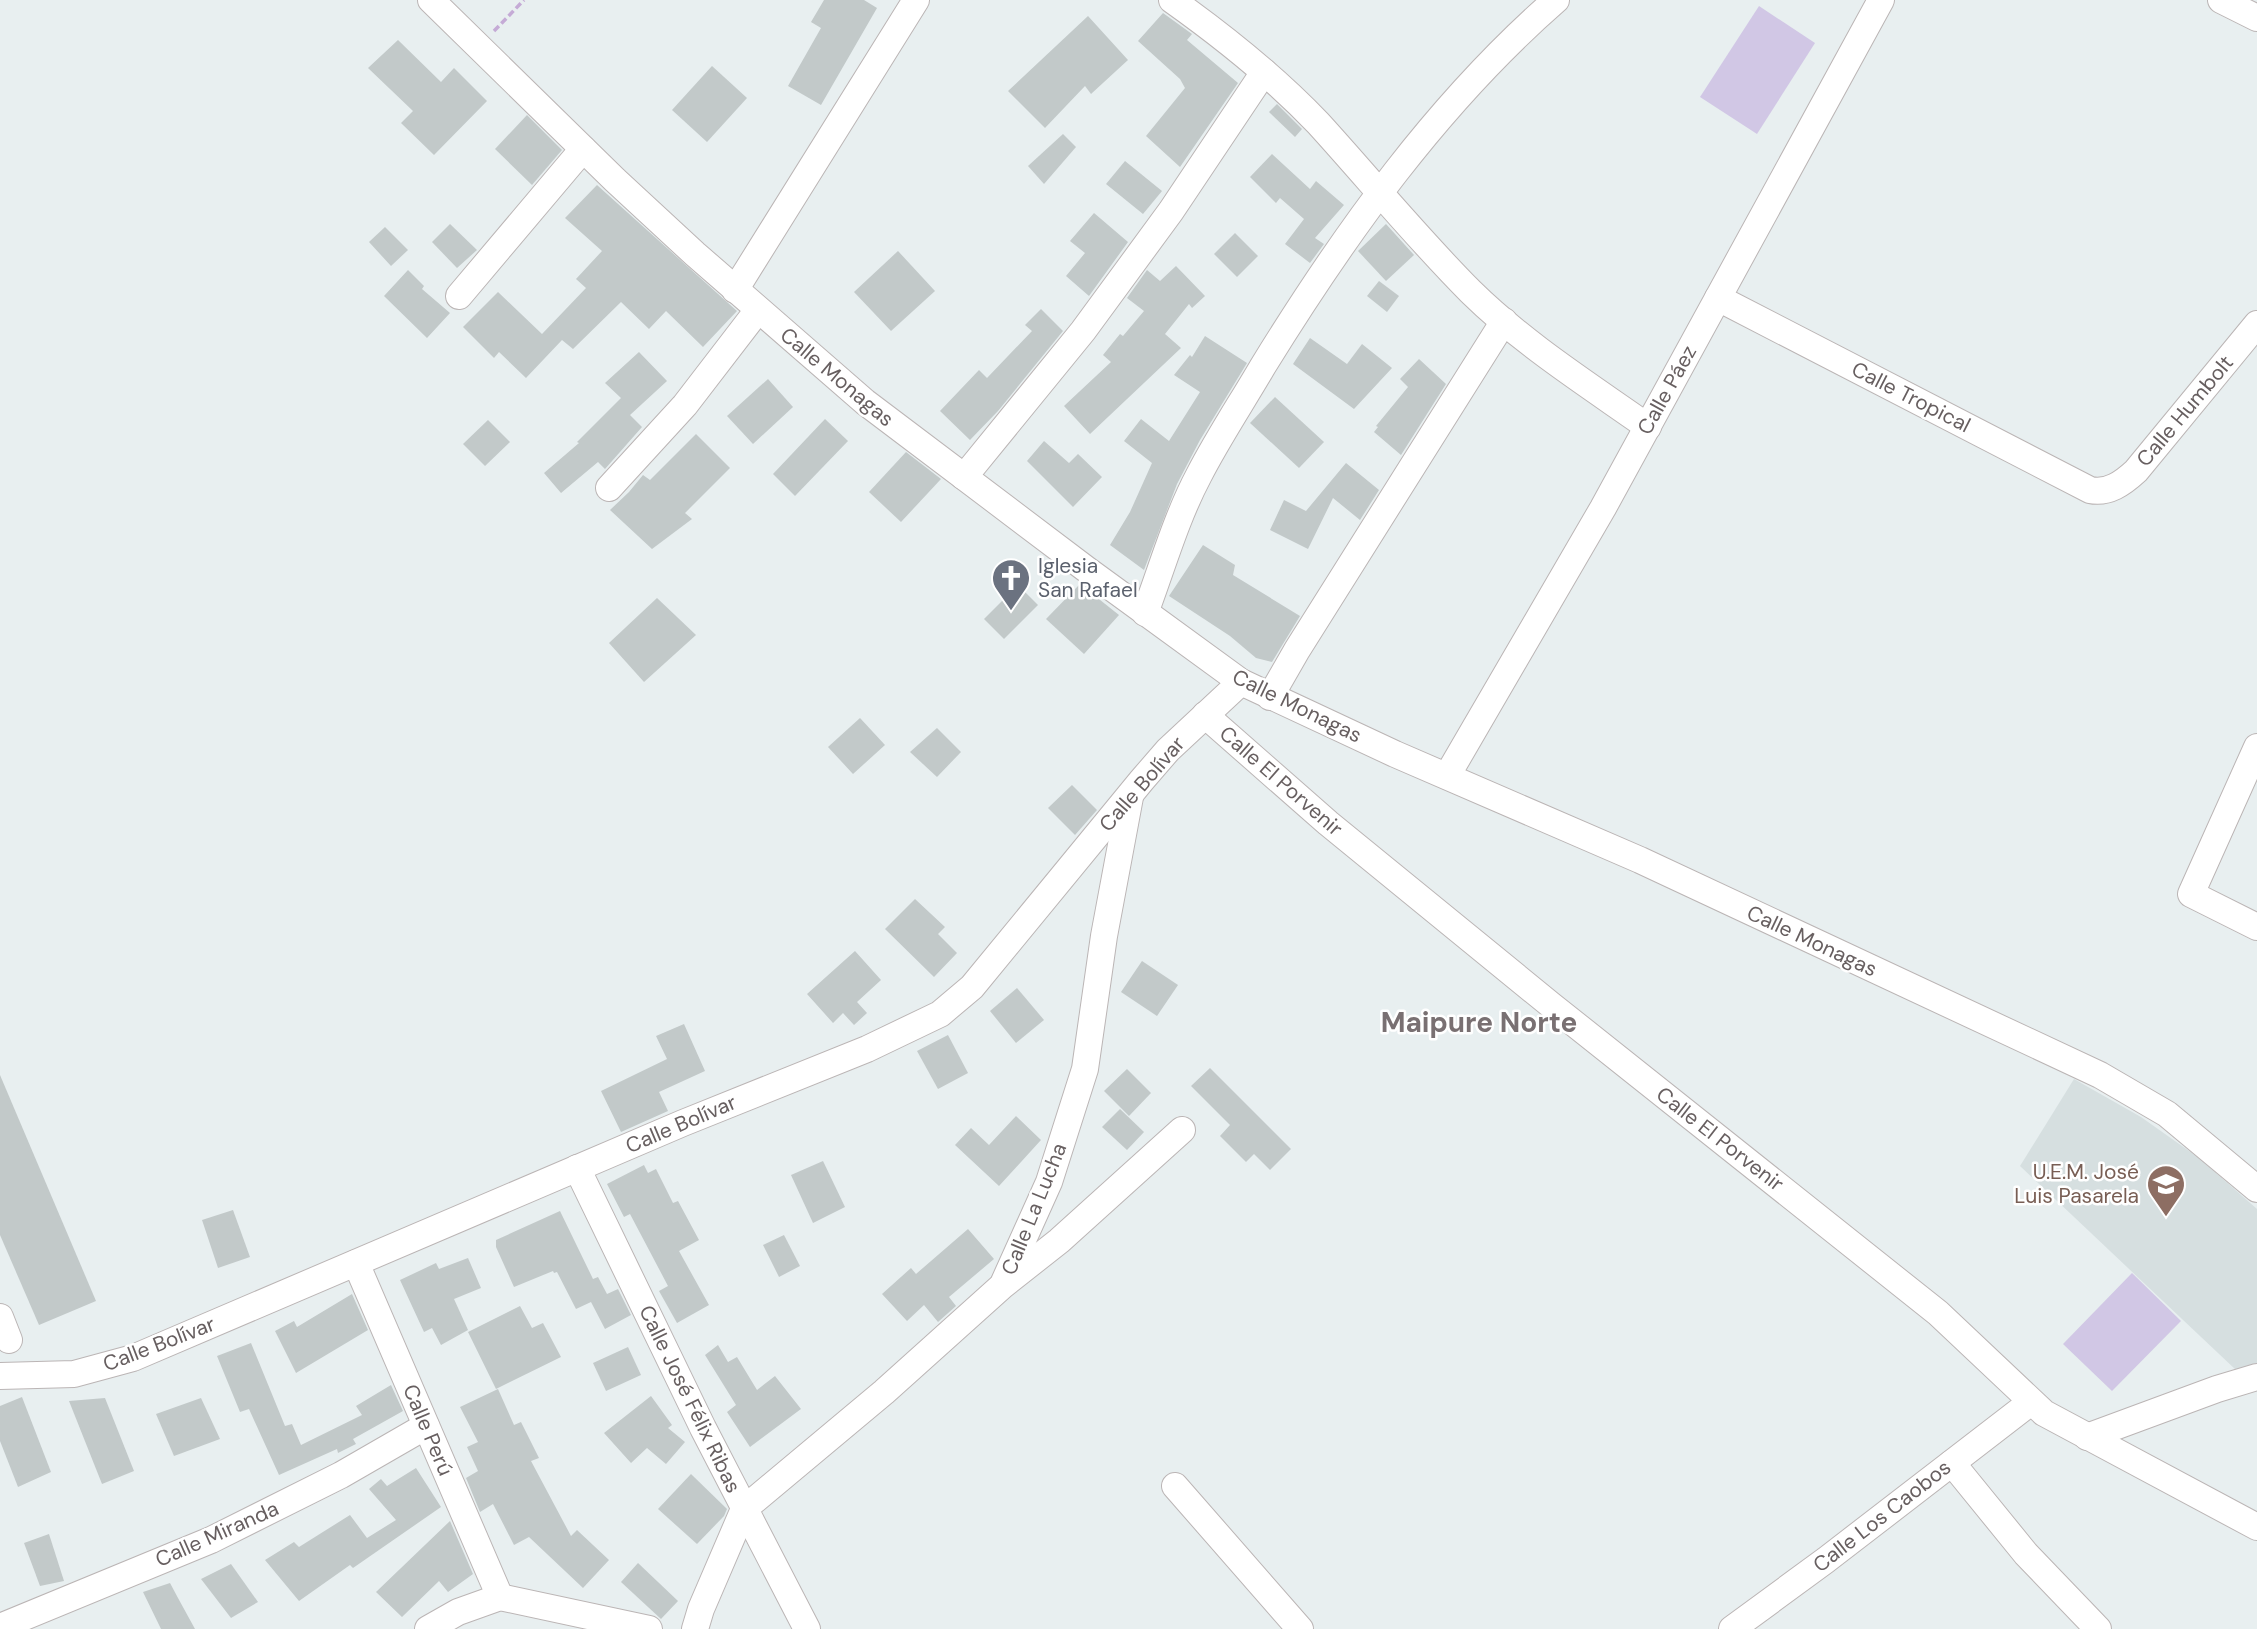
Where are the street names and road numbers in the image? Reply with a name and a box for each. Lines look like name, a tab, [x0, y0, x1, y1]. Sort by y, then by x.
street label: Calle Monagas	[774, 321, 900, 433]
street label: Calle Páez	[1631, 340, 1703, 440]
street label: Calle Humbolt	[2130, 350, 2240, 472]
street label: Calle Tropical	[1847, 355, 1975, 439]
street label: Calle Monagas	[1228, 663, 1366, 749]
street label: Calle El Porvenir	[1213, 720, 1349, 842]
street label: Calle Bolívar	[1093, 730, 1191, 838]
street label: Calle Monagas	[1742, 899, 1882, 983]
street label: Calle El Porvenir	[1650, 1080, 1790, 1198]
street label: Calle Bolívar	[621, 1088, 741, 1160]
street label: Calle La Lucha	[995, 1139, 1073, 1279]
street label: Calle José Félix Ribas	[632, 1301, 748, 1497]
street label: Calle Bolívar	[99, 1310, 219, 1378]
street label: Calle Perú	[396, 1380, 460, 1480]
street label: Calle Los Caobos	[1807, 1453, 1957, 1579]
street label: Calle Miranda	[151, 1494, 283, 1574]

